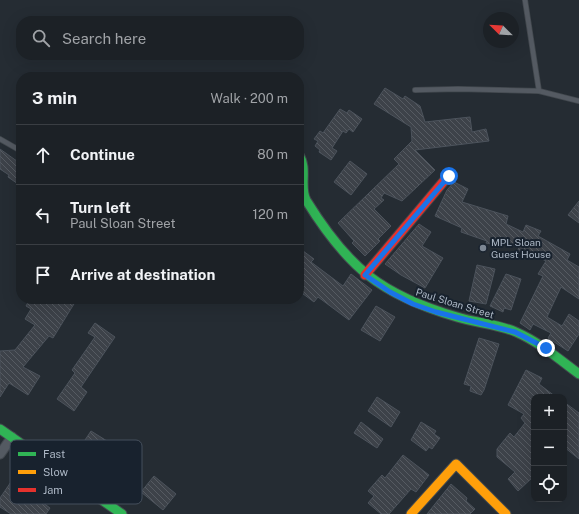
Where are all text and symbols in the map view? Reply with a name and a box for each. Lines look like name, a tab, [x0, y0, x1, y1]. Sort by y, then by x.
north arrow	[483, 12, 519, 48]
search box	[16, 16, 304, 60]
icon: search	[30, 27, 52, 49]
text: Search here	[62, 30, 146, 47]
text: 3 min	[32, 88, 77, 108]
text: Walk · 200 m	[211, 91, 288, 106]
icon: ahead	[32, 144, 54, 166]
text: Continue	[70, 146, 135, 163]
text: 80 m	[257, 147, 288, 162]
route start	[440, 167, 458, 185]
text: Turn left	[70, 199, 131, 216]
icon: left	[32, 204, 54, 226]
text: 120 m	[253, 207, 288, 222]
text: Paul Sloan Street	[70, 216, 175, 231]
place label: MPL Sloan Guest House	[491, 236, 551, 260]
marker: MPL Sloan Guest House	[478, 243, 488, 253]
icon: arrive	[32, 264, 54, 286]
text: Arrive at destination	[70, 266, 215, 283]
street label: Paul Sloan Street	[414, 285, 496, 321]
route end	[537, 339, 555, 357]
map controls	[531, 394, 567, 502]
button: +	[531, 394, 567, 430]
button: −	[531, 430, 567, 466]
legend	[10, 440, 142, 504]
text: Fast	[43, 448, 65, 460]
text: Slow	[43, 466, 69, 478]
button: locate	[531, 466, 567, 502]
text: Jam	[43, 484, 63, 496]

